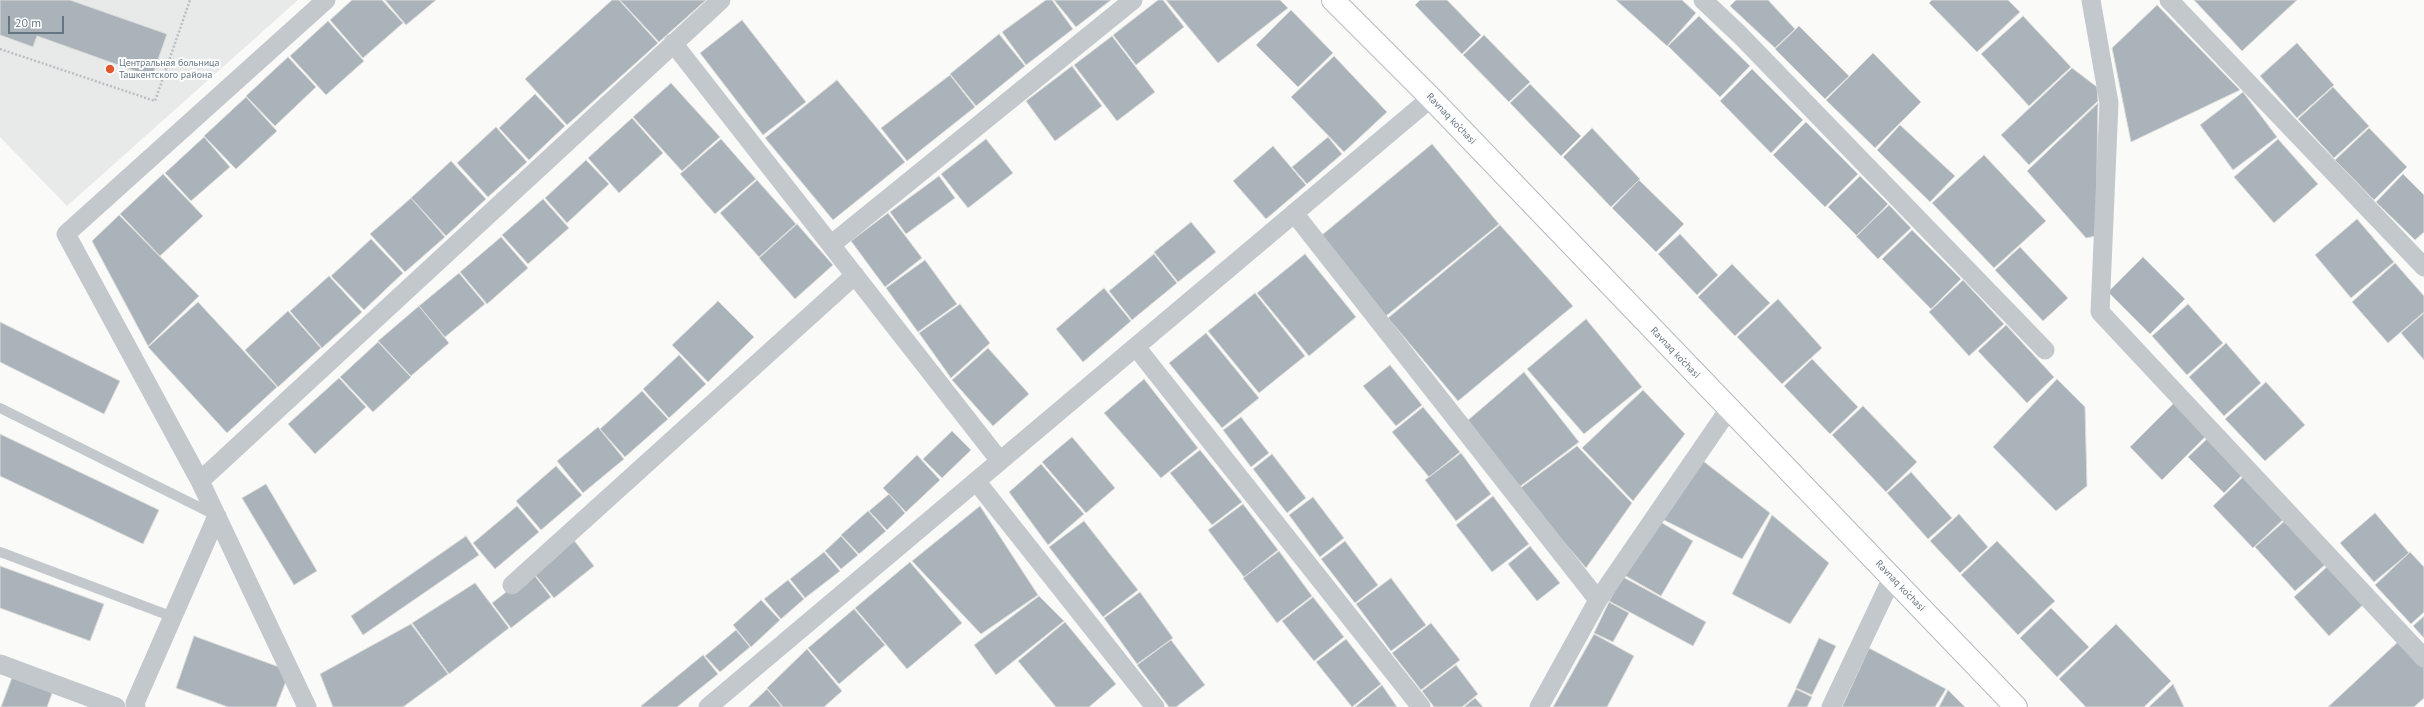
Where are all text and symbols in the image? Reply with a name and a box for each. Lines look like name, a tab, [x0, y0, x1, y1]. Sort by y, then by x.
scale bar	[10, 8, 66, 34]
text: 20 m	[15, 15, 41, 30]
place label: Центральная больница Ташкентского района	[119, 57, 220, 80]
marker: Центральная больница Ташкентского района	[104, 63, 116, 75]
street label: Ravnaq ko‘chasi	[1424, 91, 1478, 147]
street label: Ravnaq ko‘chasi	[1648, 325, 1702, 381]
street label: Ravnaq ko‘chasi	[1873, 558, 1927, 614]

